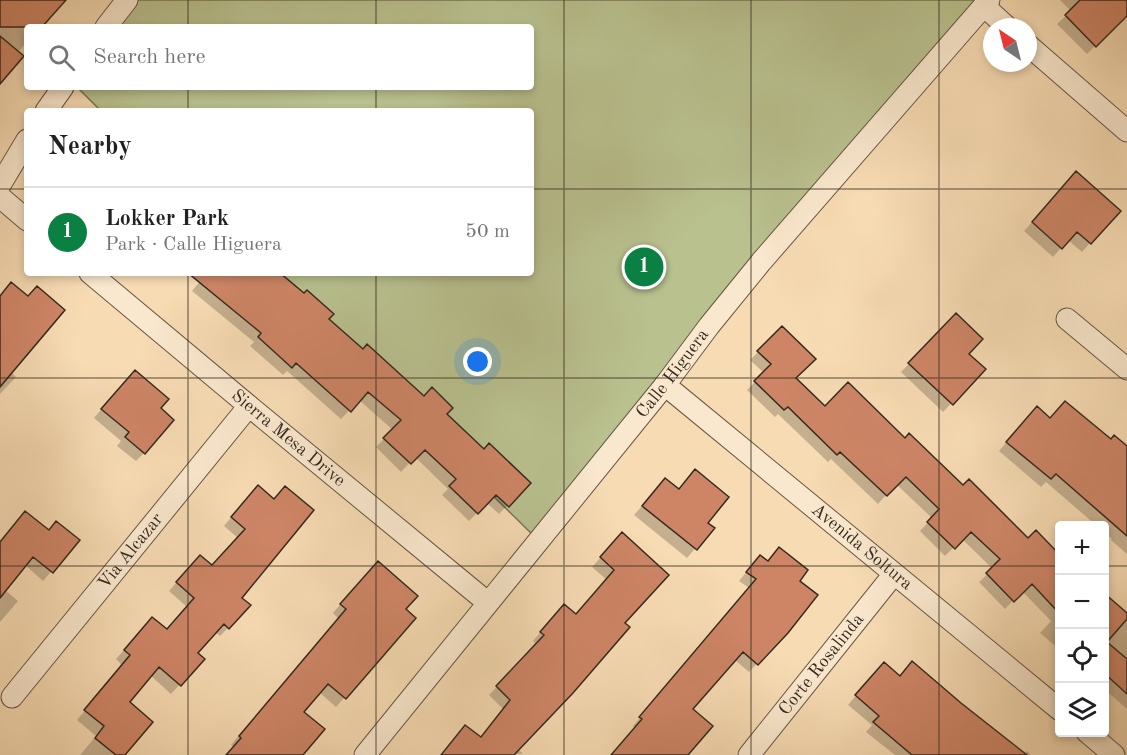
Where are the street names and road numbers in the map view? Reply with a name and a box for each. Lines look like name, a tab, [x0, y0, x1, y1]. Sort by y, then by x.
street label: Calle Higuera	[633, 326, 712, 422]
street label: Sierra Mesa Drive	[228, 386, 348, 490]
street label: Avenida Soltura	[808, 500, 916, 594]
street label: Via Alcazar	[95, 510, 167, 592]
street label: Corte Rosalinda	[776, 610, 867, 719]

